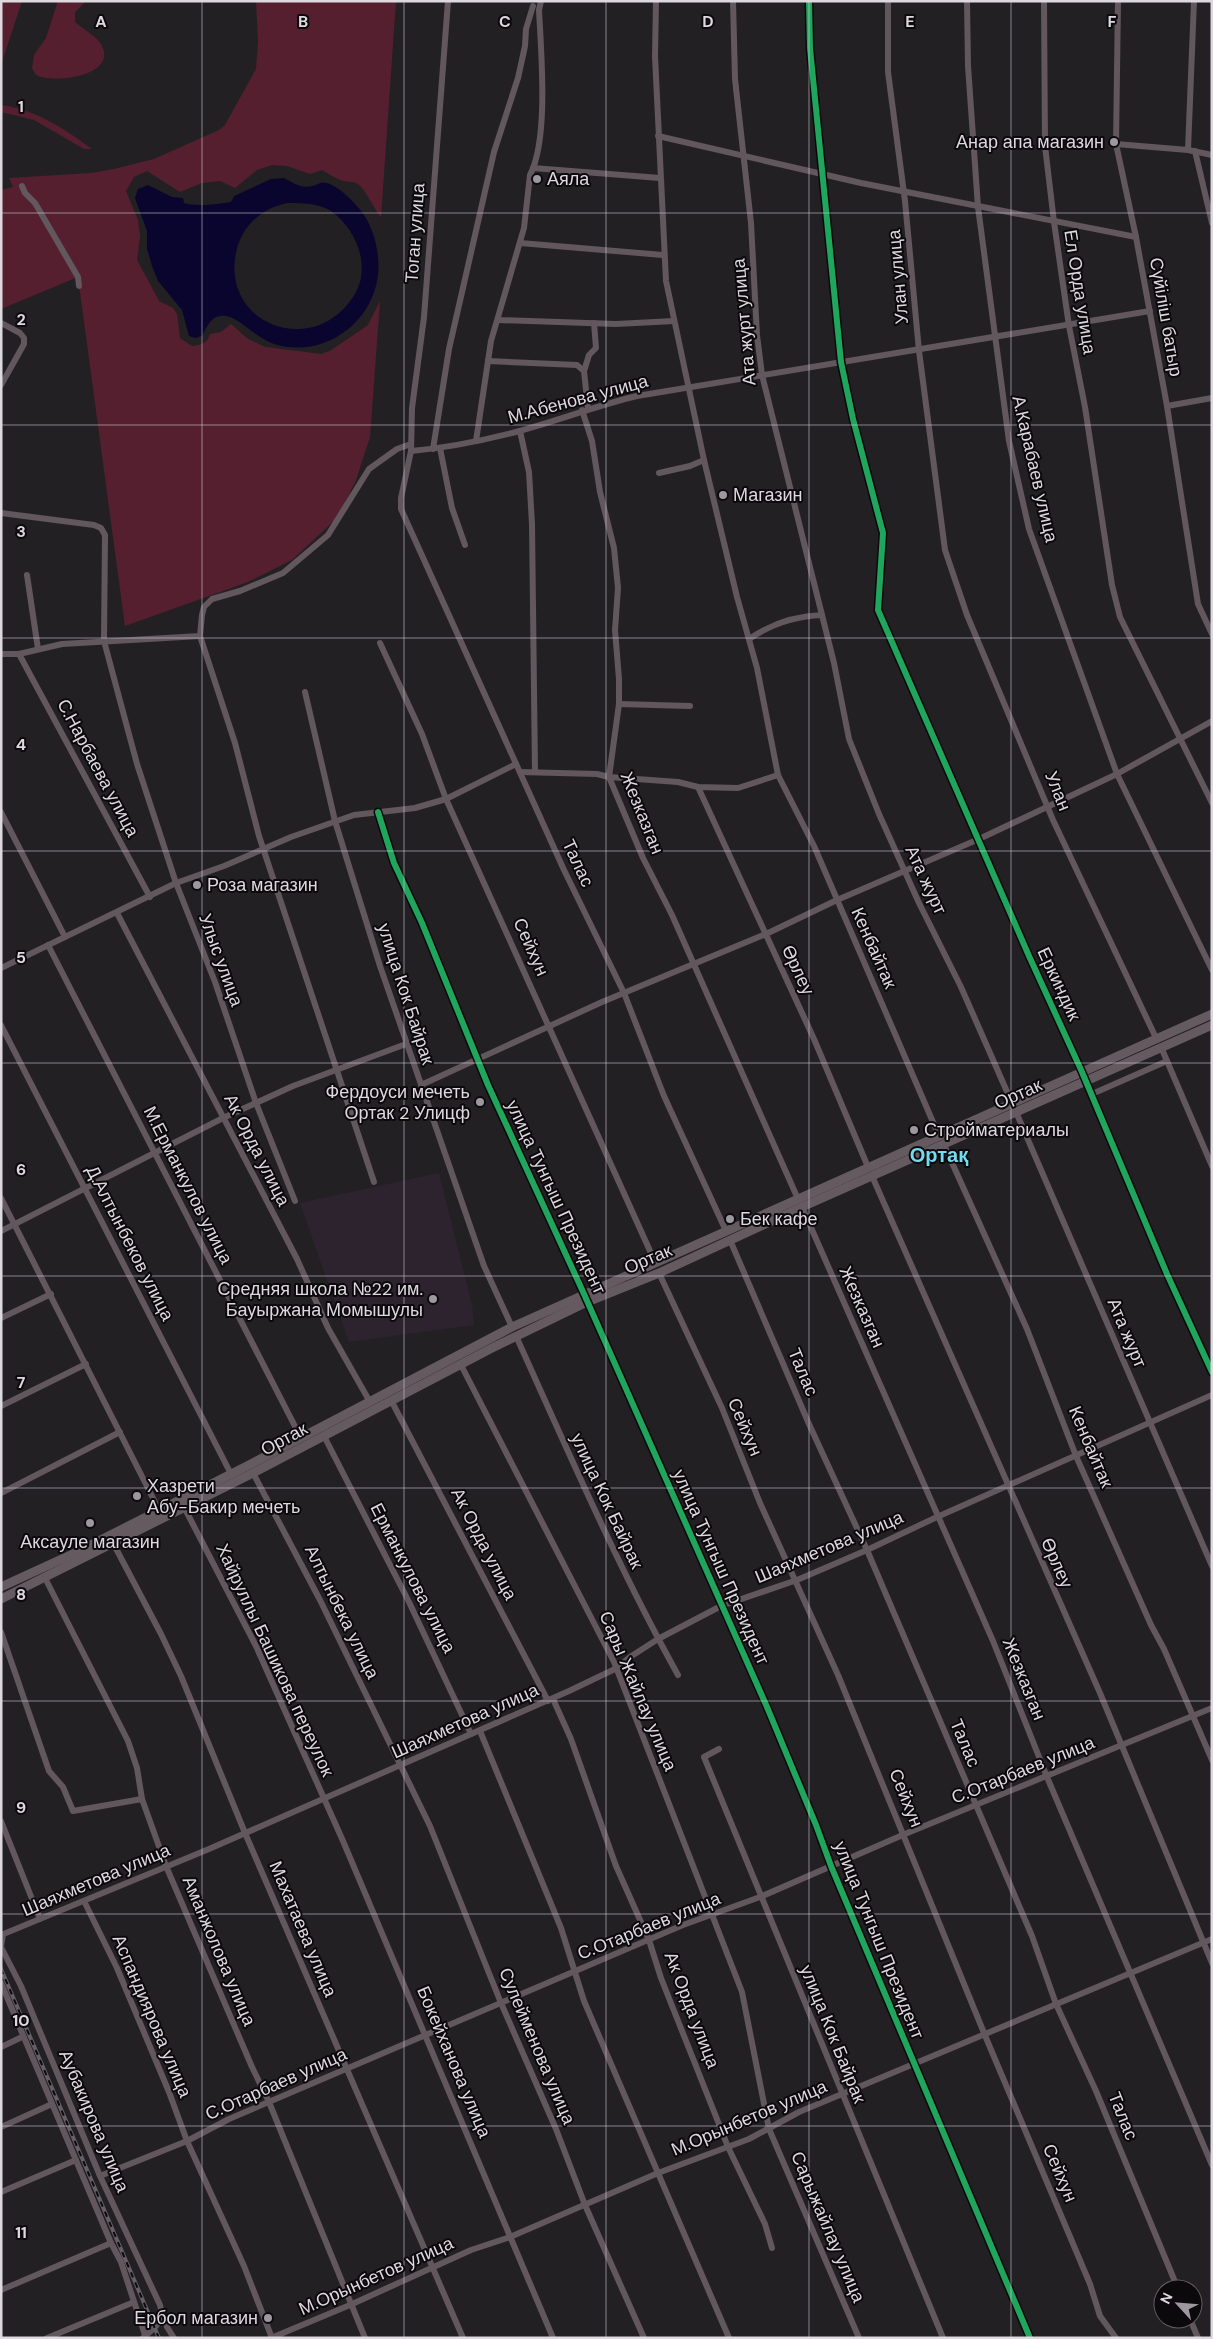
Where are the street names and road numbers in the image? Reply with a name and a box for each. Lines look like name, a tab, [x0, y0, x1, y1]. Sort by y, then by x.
street label: Тоган улица	[400, 181, 431, 284]
street label: Улан улица	[882, 228, 914, 325]
street label: Ел Орда улица	[1058, 228, 1102, 357]
street label: Ата журт улица	[726, 256, 762, 387]
street label: Сүйіліш батыр	[1144, 256, 1188, 378]
street label: М.Абенова улица	[505, 368, 652, 429]
street label: А.Карабаев улица	[1006, 393, 1064, 546]
street label: С.Нарбаева улица	[51, 695, 145, 842]
street label: Жезказган	[615, 768, 669, 858]
street label: Улан	[1039, 768, 1077, 814]
street label: Талас	[557, 835, 599, 891]
street label: Ата журт	[900, 842, 952, 918]
street label: Кенбайтак	[845, 904, 903, 992]
street label: Улыс улица	[193, 910, 249, 1011]
street label: Сейхун	[508, 914, 554, 980]
street label: улица Кок Байрак	[372, 920, 440, 1068]
street label: Өрлеу	[776, 941, 820, 999]
street label: Еркиндик	[1032, 943, 1086, 1025]
street label: Ортак	[990, 1073, 1046, 1115]
street label: Ак Орда улица	[218, 1090, 296, 1211]
street label: улица Тунгыш Президент	[500, 1096, 612, 1298]
street label: М.Ерманкулов улица	[138, 1102, 239, 1269]
street label: Д.Алтынбеков улица	[80, 1161, 180, 1326]
street label: Ортак	[621, 1238, 676, 1280]
street label: Жезказган	[833, 1263, 891, 1351]
street label: Ата журт	[1102, 1295, 1152, 1371]
street label: Талас	[782, 1344, 824, 1400]
street label: Сейхун	[722, 1394, 768, 1460]
street label: Кенбайтак	[1063, 1403, 1119, 1492]
street label: Ортак	[256, 1417, 312, 1461]
street label: улица Кок Байрак	[565, 1429, 649, 1573]
street label: улица Тунгыш Президент	[667, 1466, 775, 1668]
street label: Ак Орда улица	[445, 1484, 523, 1605]
street label: Ерманкулова улица	[365, 1499, 462, 1658]
street label: Шаяхметова улица	[751, 1505, 908, 1589]
street label: Өрлеу	[1035, 1534, 1079, 1592]
street label: Хайруллы Башикова переулок	[210, 1540, 340, 1781]
street label: Алтынбека улица	[299, 1541, 385, 1684]
street label: Сары Жайлау улица	[593, 1607, 683, 1775]
street label: Жезказган	[997, 1634, 1051, 1724]
street label: Шаяхметова улица	[388, 1677, 543, 1764]
street label: Талас	[944, 1715, 986, 1771]
street label: С.Отарбаев улица	[948, 1730, 1099, 1810]
street label: Сейхун	[883, 1765, 929, 1831]
street label: улица Тунгыш Президент	[828, 1837, 930, 2043]
street label: Шаяхметова улица	[18, 1838, 175, 1922]
street label: Махатаева улица	[264, 1857, 343, 2001]
street label: Аманжолова улица	[177, 1873, 262, 2030]
street label: С.Отарбаев улица	[574, 1886, 725, 1966]
street label: Аспандиярова улица	[107, 1931, 198, 2102]
street label: Ак Орда улица	[659, 1948, 726, 2073]
street label: улица Кок Байрак	[794, 1961, 872, 2107]
street label: Сулейменова улица	[493, 1964, 581, 2129]
street label: Бокейханова улица	[411, 1983, 497, 2142]
street label: С.Отарбаев улица	[202, 2042, 351, 2126]
street label: Аубакирова улица	[53, 2046, 135, 2197]
street label: М.Орынбетов улица	[668, 2074, 831, 2162]
street label: Талас	[1103, 2088, 1143, 2144]
street label: Сейхун	[1037, 2140, 1083, 2206]
street label: Сарыжайлау улица	[785, 2148, 871, 2307]
street label: М.Орынбетов улица	[295, 2231, 458, 2321]

